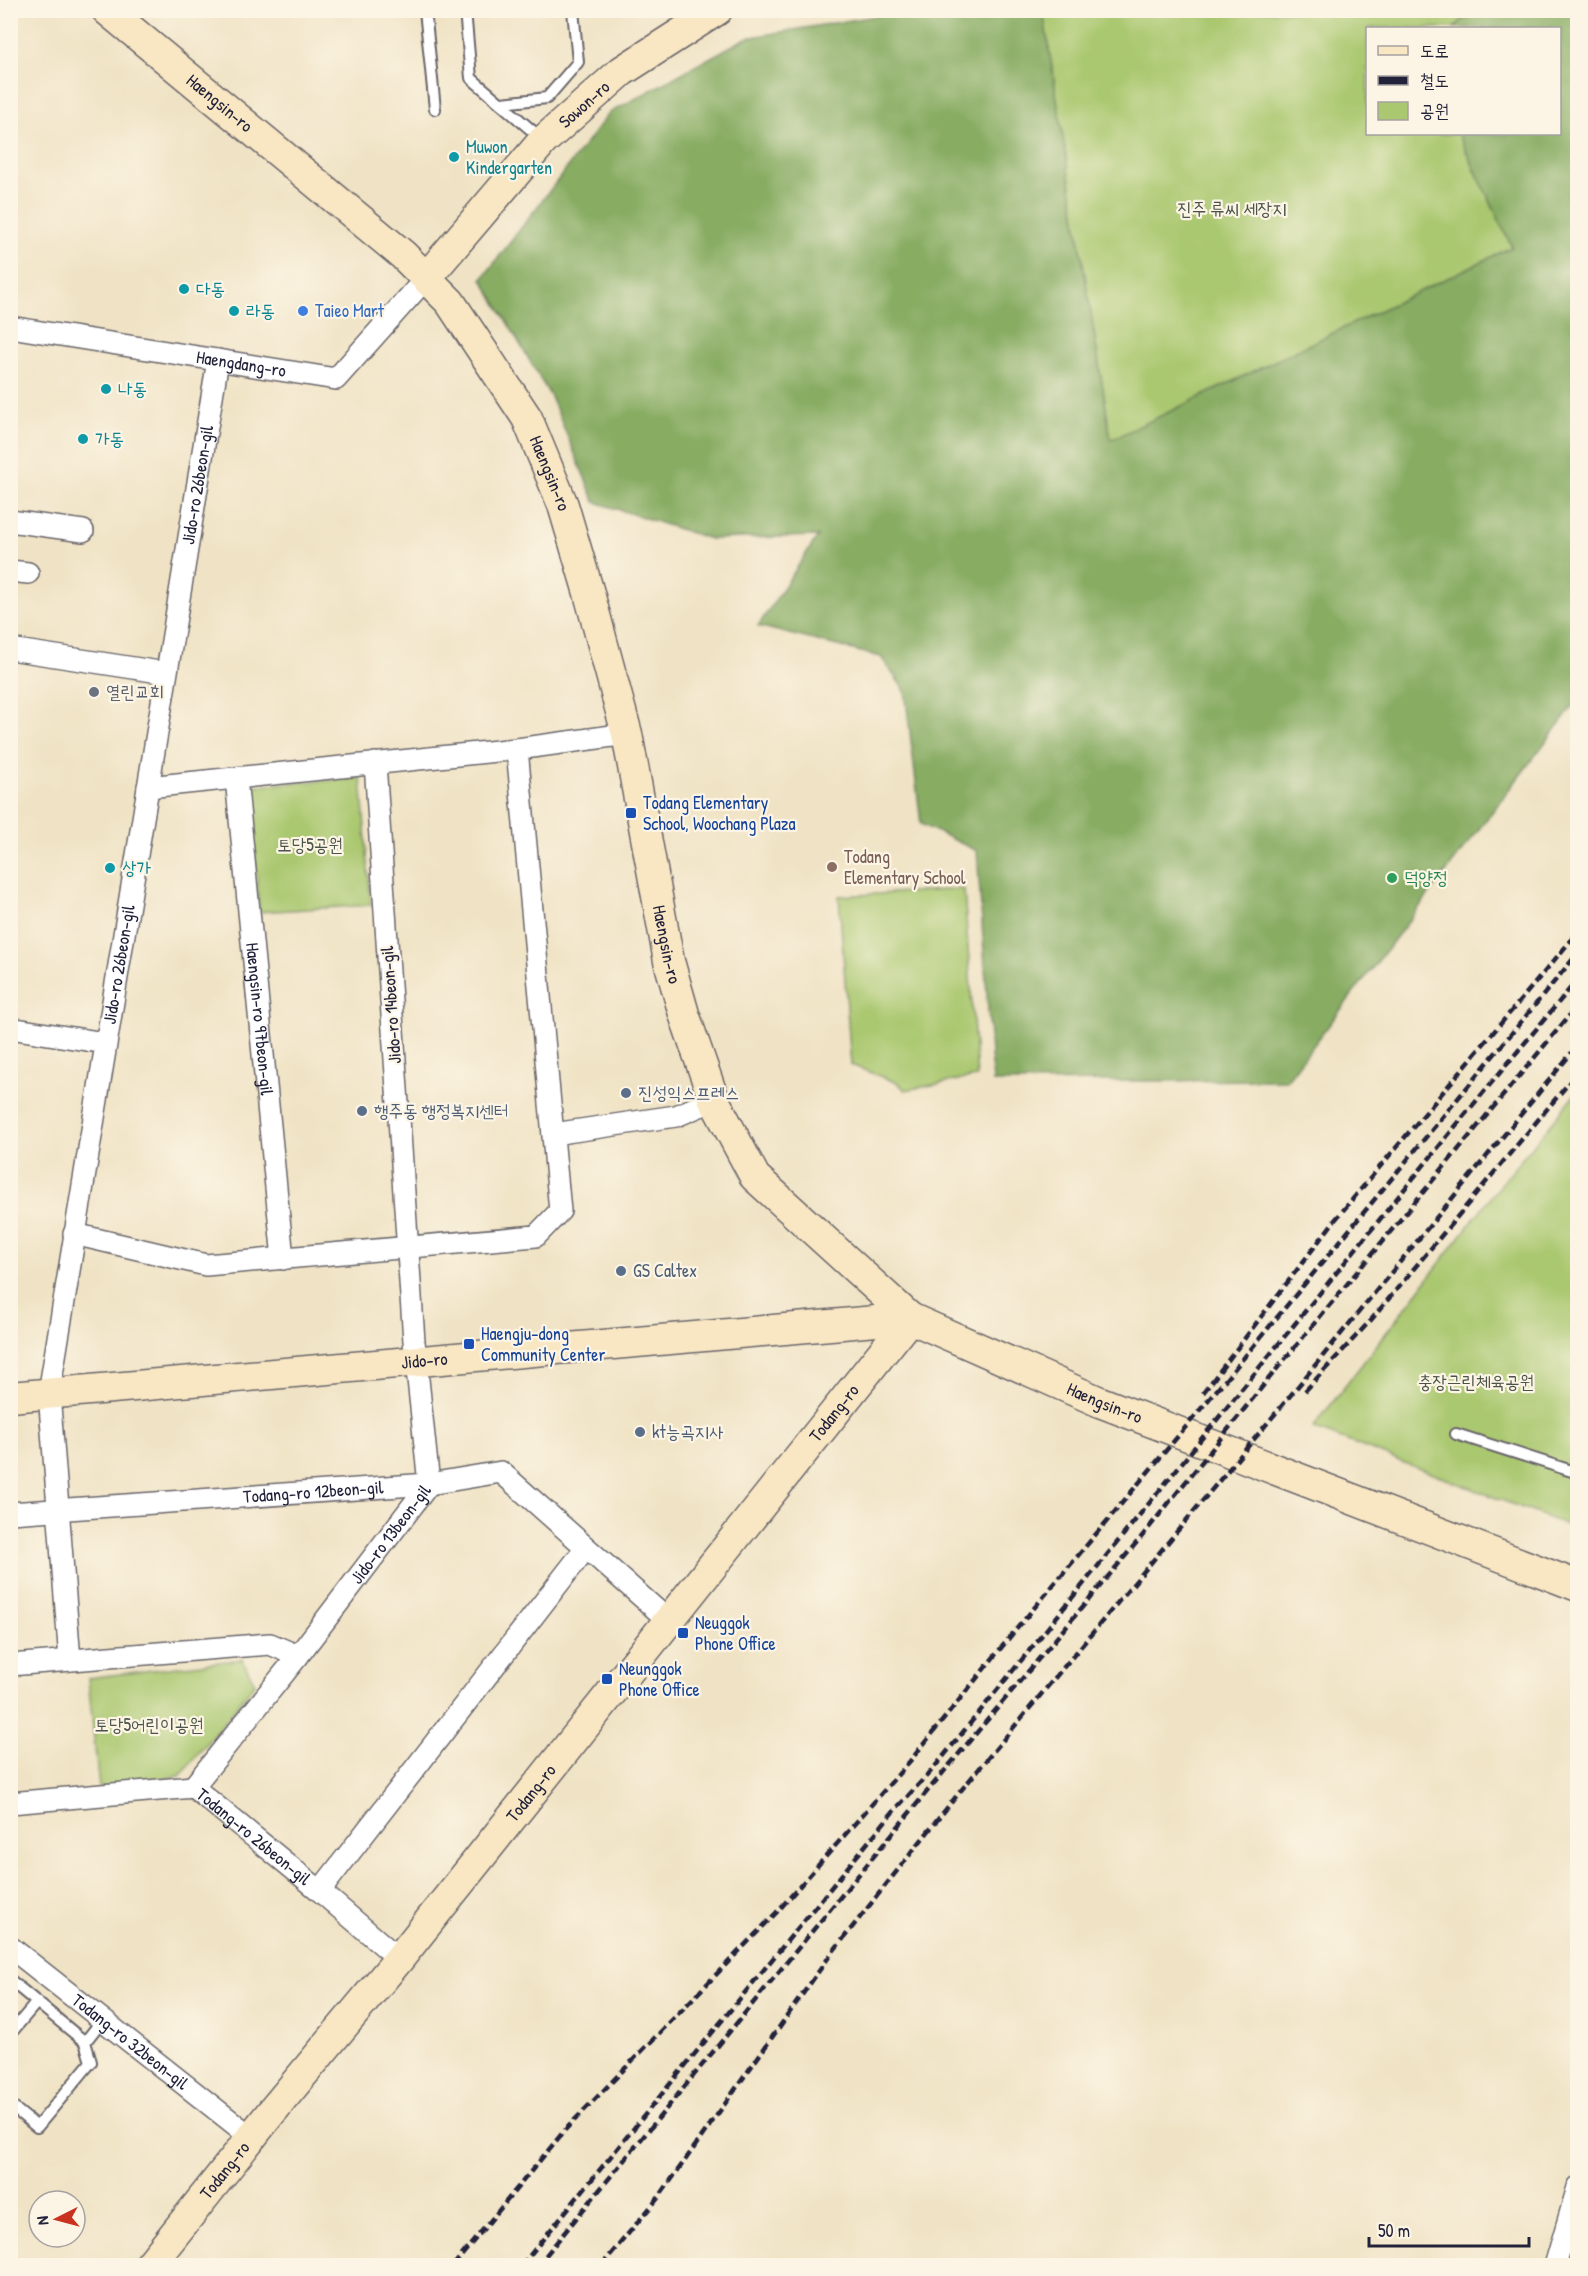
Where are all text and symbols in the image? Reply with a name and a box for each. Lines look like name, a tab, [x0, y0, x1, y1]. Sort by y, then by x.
legend	[1366, 27, 1561, 135]
text: 도로	[1420, 38, 1449, 63]
street label: Haengsin-ro	[181, 68, 258, 138]
text: 철도	[1420, 68, 1449, 93]
street label: Sowon-ro	[553, 74, 615, 133]
text: 공원	[1420, 98, 1449, 123]
place label: Muwon Kindergarten	[466, 134, 552, 180]
marker: Muwon Kindergarten	[447, 150, 461, 164]
park label: 진주 류씨 세장지	[1177, 196, 1287, 221]
place label: 다동	[196, 276, 225, 301]
marker: 다동	[177, 282, 191, 296]
place label: 라동	[246, 298, 275, 323]
place label: Taieo Mart	[315, 298, 385, 323]
marker: 라동	[227, 304, 241, 318]
marker: Taieo Mart	[296, 304, 310, 318]
street label: Haengdang-ro	[194, 344, 288, 383]
place label: 나동	[118, 376, 147, 401]
marker: 나동	[99, 382, 113, 396]
street label: Jido-ro 26beon-gil	[175, 423, 219, 546]
place label: 가동	[95, 426, 124, 451]
marker: 가동	[76, 432, 90, 446]
street label: Haengsin-ro	[524, 432, 577, 514]
place label: 열린교회	[106, 679, 164, 704]
marker: 열린교회	[87, 685, 101, 699]
place label: Todang Elementary School, Woochang Plaza	[643, 790, 796, 836]
marker: Todang Elementary School, Woochang Plaza	[624, 806, 638, 820]
park label: 토당5공원	[277, 832, 343, 857]
place label: Todang Elementary School	[844, 844, 966, 890]
place label: 상가	[122, 855, 151, 880]
marker: Todang Elementary School	[825, 860, 839, 874]
marker: 상가	[103, 861, 117, 875]
place label: 덕양정	[1404, 865, 1447, 890]
marker: 덕양정	[1385, 871, 1399, 885]
street label: Jido-ro 26beon-gil	[97, 903, 141, 1026]
street label: Haengsin-ro	[647, 903, 688, 986]
street label: Haengsin-ro 97beon-gil	[240, 941, 280, 1096]
street label: Jido-ro 14beon-gil	[374, 945, 407, 1065]
place label: 진성익스프레스	[638, 1080, 739, 1105]
marker: 진성익스프레스	[619, 1086, 633, 1100]
place label: 행주동 행정복지센터	[374, 1098, 509, 1123]
marker: 행주동 행정복지센터	[355, 1104, 369, 1118]
place label: GS Caltex	[633, 1258, 697, 1283]
marker: GS Caltex	[614, 1264, 628, 1278]
place label: Haengju-dong Community Center	[481, 1321, 605, 1367]
marker: Haengju-dong Community Center	[462, 1337, 476, 1351]
street label: Jido-ro	[400, 1346, 449, 1375]
park label: 충장근린체육공원	[1418, 1369, 1534, 1394]
street label: Haengsin-ro	[1063, 1376, 1146, 1429]
street label: Todang-ro	[803, 1379, 865, 1447]
place label: kt능곡지사	[652, 1419, 724, 1444]
marker: kt능곡지사	[633, 1425, 647, 1439]
street label: Todang-ro 12beon-gil	[242, 1474, 384, 1509]
street label: Jido-ro 13beon-gil	[344, 1479, 437, 1589]
place label: Neuggok Phone Office	[695, 1610, 776, 1656]
marker: Neuggok Phone Office	[676, 1626, 690, 1640]
place label: Neunggok Phone Office	[619, 1656, 700, 1702]
marker: Neunggok Phone Office	[600, 1672, 614, 1686]
park label: 토당5어린이공원	[94, 1712, 204, 1737]
street label: Todang-ro	[500, 1759, 562, 1827]
street label: Todang-ro 26beon-gil	[191, 1782, 317, 1891]
street label: Todang-ro 32beon-gil	[67, 1987, 194, 2095]
street label: Todang-ro	[194, 2136, 255, 2204]
north arrow	[27, 2189, 87, 2249]
scale bar	[1369, 2210, 1530, 2248]
text: N	[31, 2215, 53, 2226]
text: 50 m	[1378, 2218, 1410, 2243]

